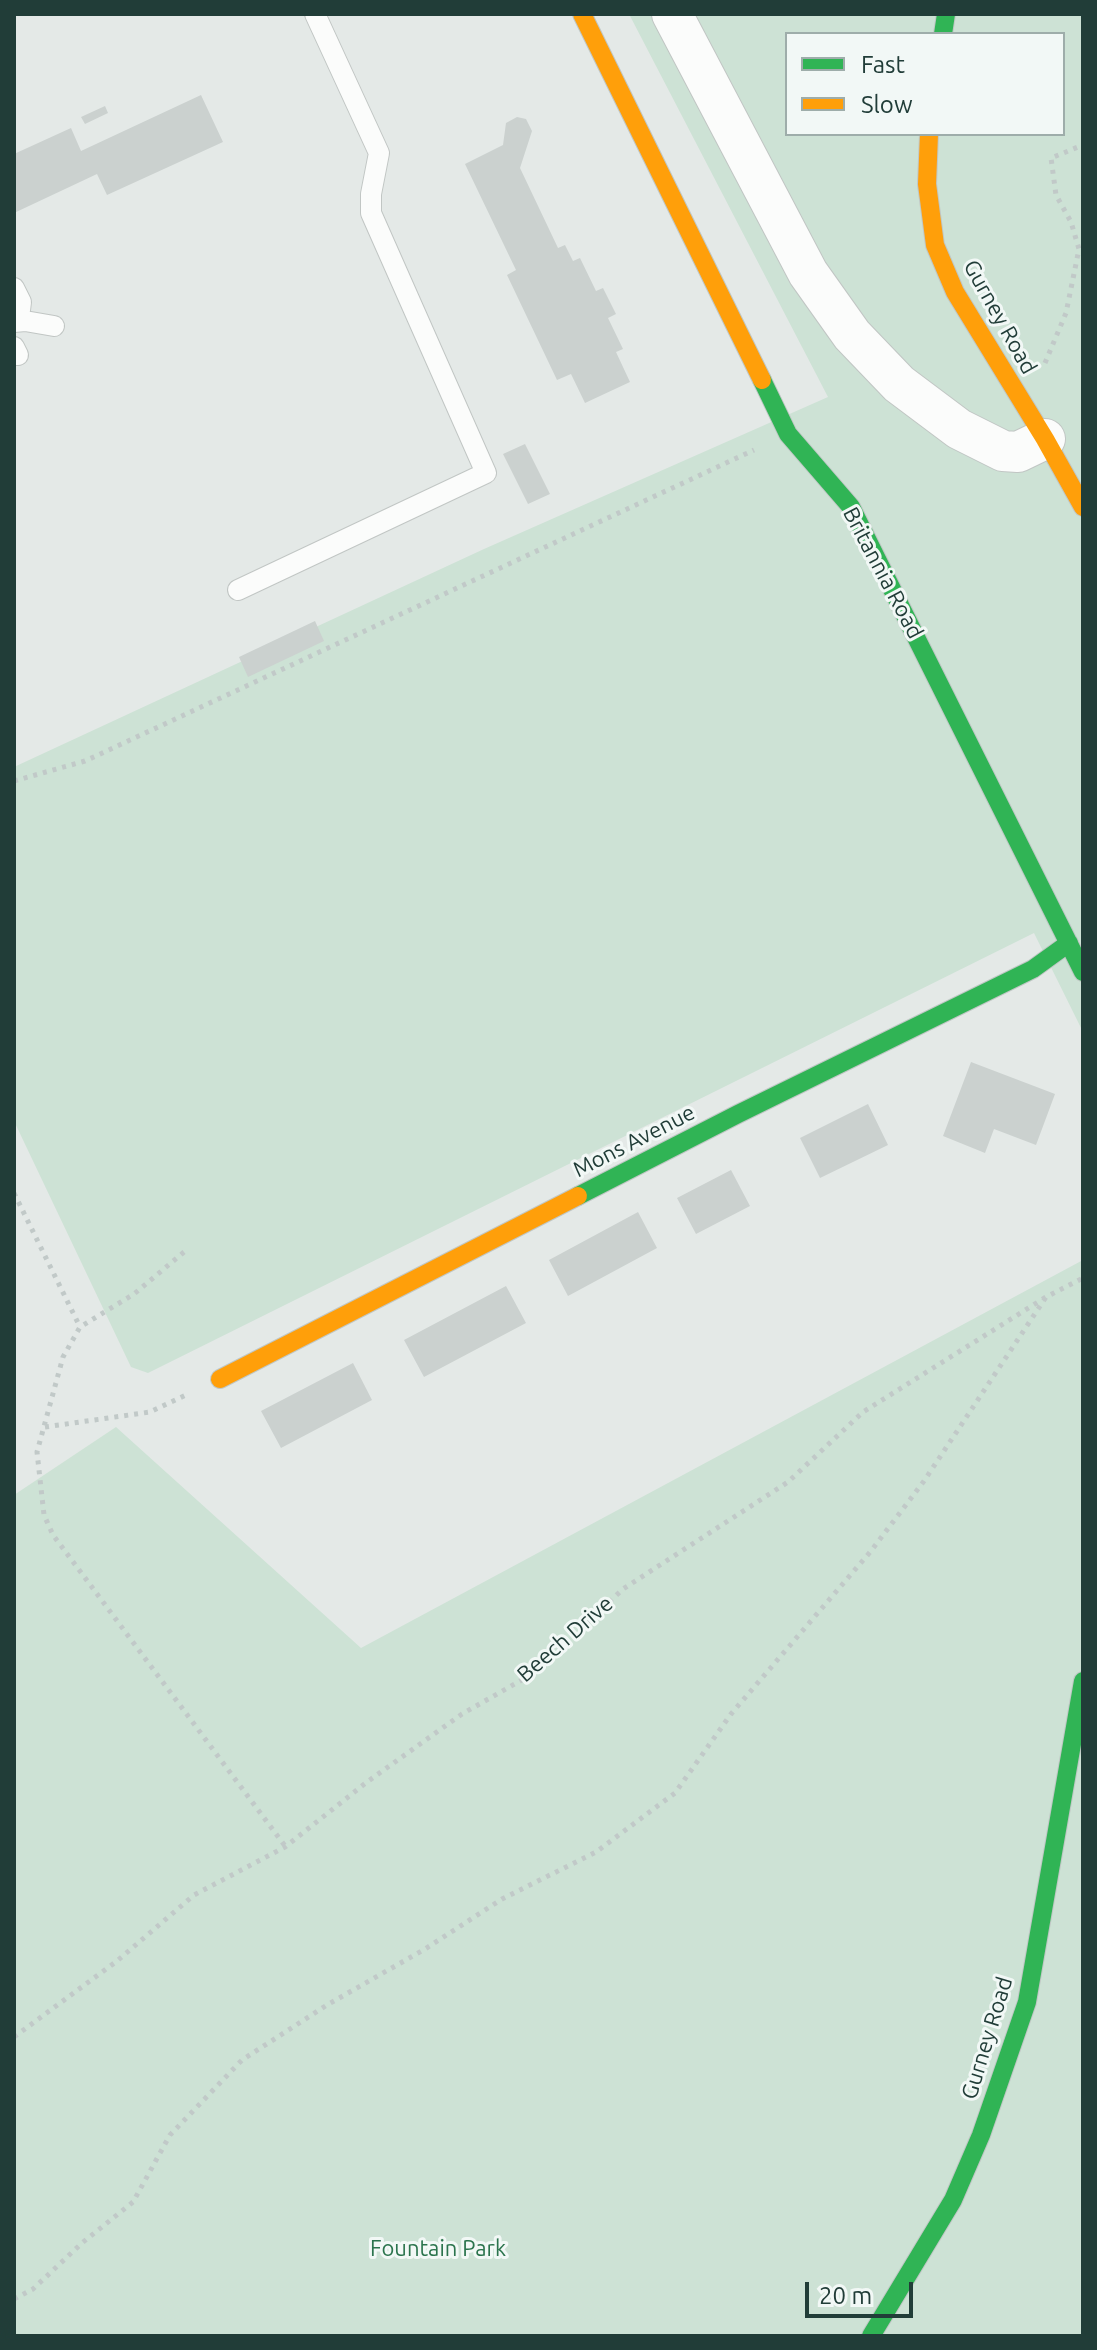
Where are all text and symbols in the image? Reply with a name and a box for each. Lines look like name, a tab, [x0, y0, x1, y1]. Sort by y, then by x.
legend	[785, 32, 1065, 136]
text: Fast	[861, 51, 905, 78]
text: Slow	[861, 91, 913, 118]
street label: Gurney Road	[958, 255, 1042, 379]
street label: Britannia Road	[837, 503, 929, 643]
street label: Mons Avenue	[569, 1099, 699, 1183]
street label: Beech Drive	[512, 1590, 618, 1688]
street label: Gurney Road	[956, 1974, 1018, 2102]
park label: Fountain Park	[370, 2236, 506, 2262]
scale bar	[809, 2266, 917, 2316]
text: 20 m	[819, 2282, 872, 2309]

